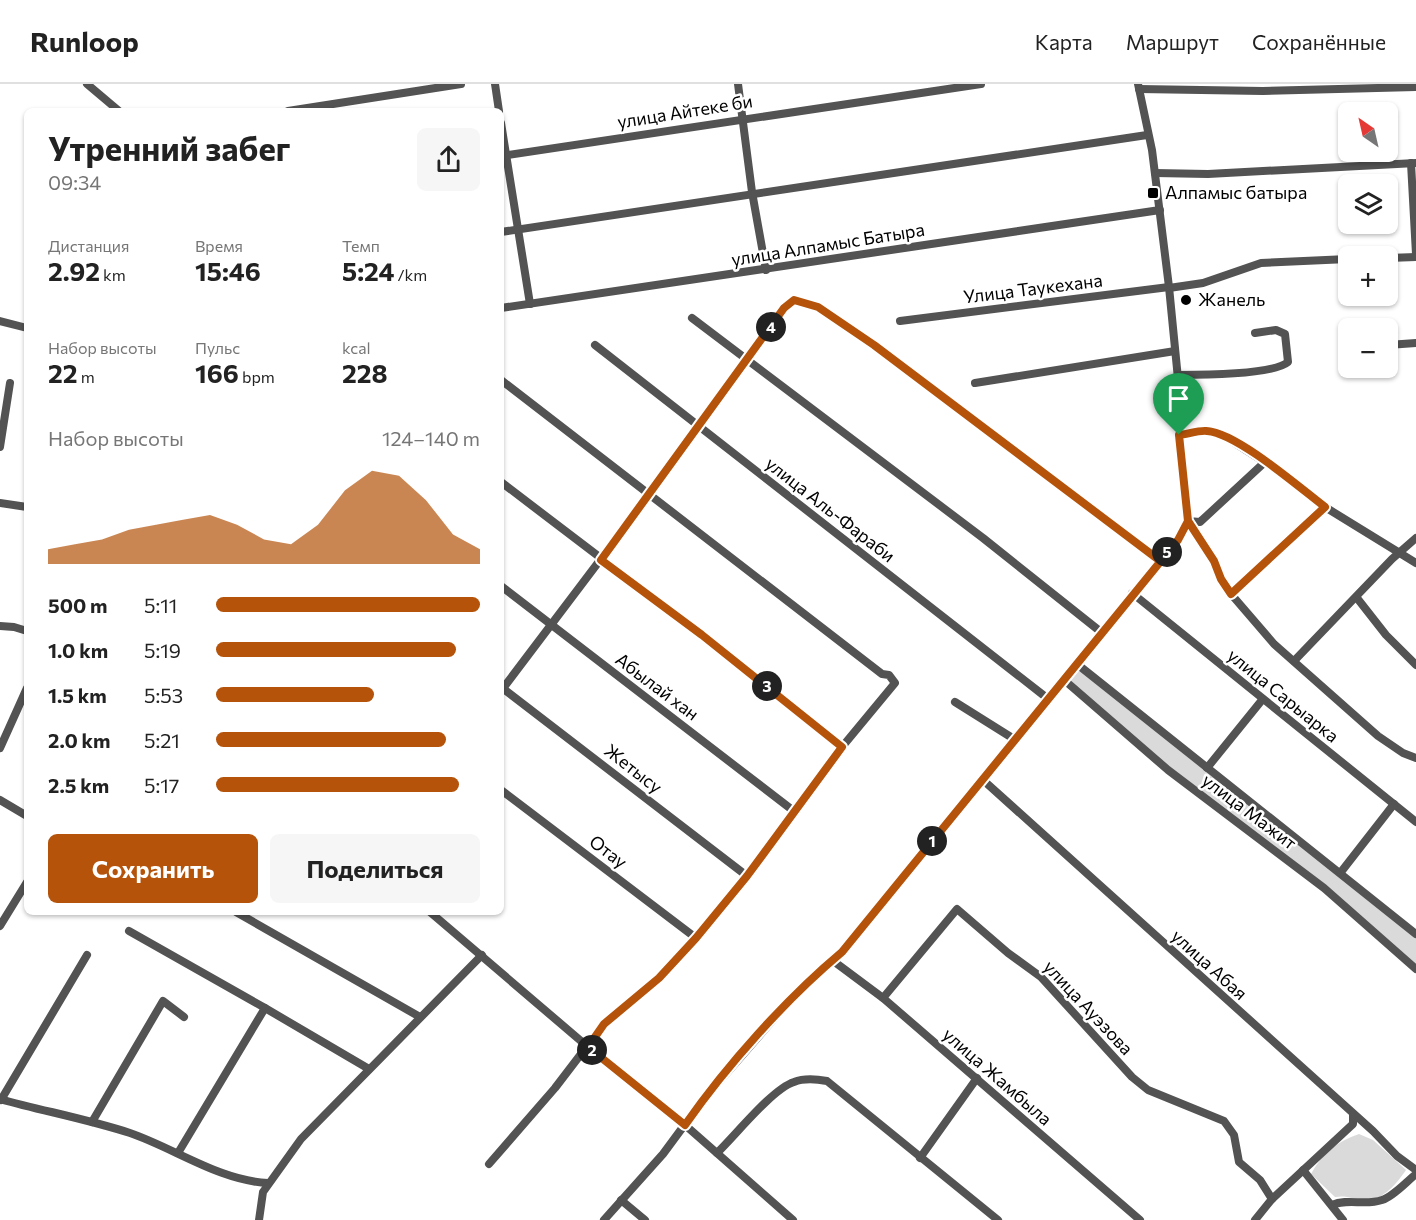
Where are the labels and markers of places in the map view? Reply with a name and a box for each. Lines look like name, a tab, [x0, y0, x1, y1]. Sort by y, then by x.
place label: Алпамыс батыра	[1165, 181, 1307, 203]
marker: Алпамыс батыра	[1146, 186, 1160, 200]
place label: Жанель	[1198, 288, 1265, 310]
marker: Жанель	[1179, 293, 1193, 307]
pin: 4	[756, 312, 786, 342]
pin	[1153, 373, 1204, 435]
pin: 5	[1152, 537, 1182, 567]
pin: 3	[752, 671, 782, 701]
pin: 1	[917, 826, 947, 856]
pin: 2	[577, 1035, 607, 1065]

